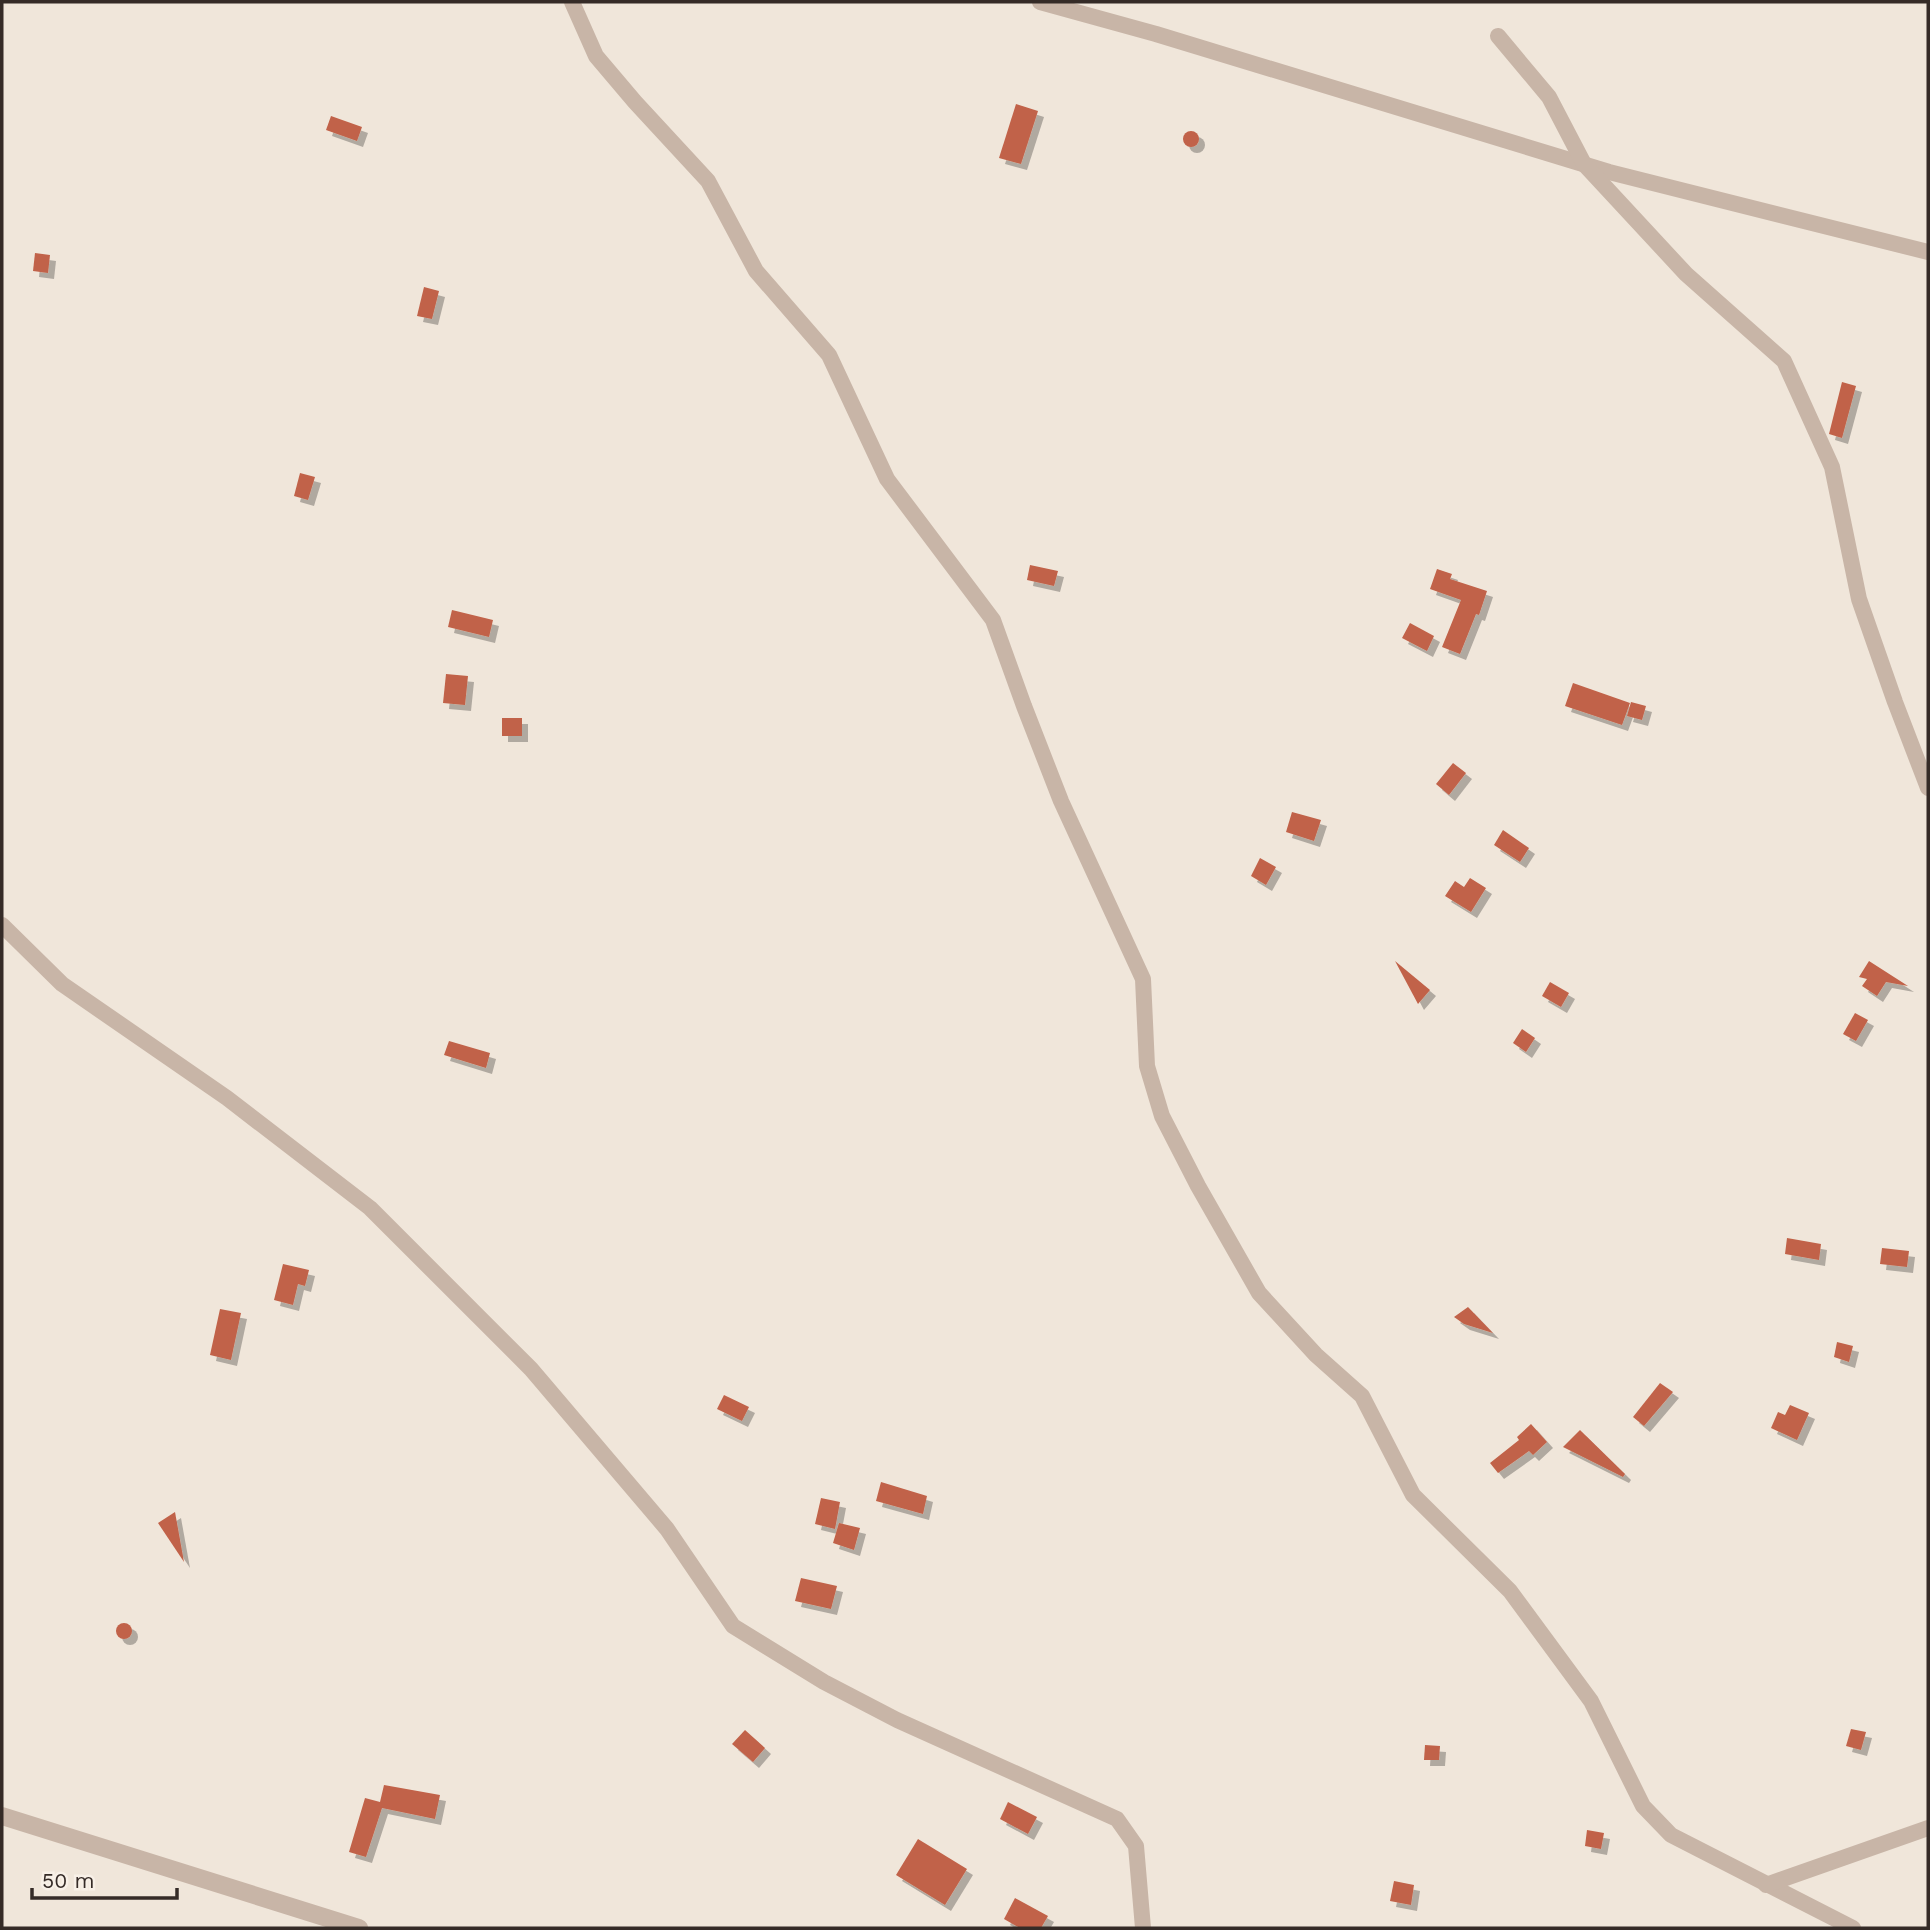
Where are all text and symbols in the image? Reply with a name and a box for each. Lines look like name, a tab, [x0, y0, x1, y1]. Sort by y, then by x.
scale bar	[32, 1856, 177, 1900]
text: 50 m	[42, 1868, 94, 1893]

